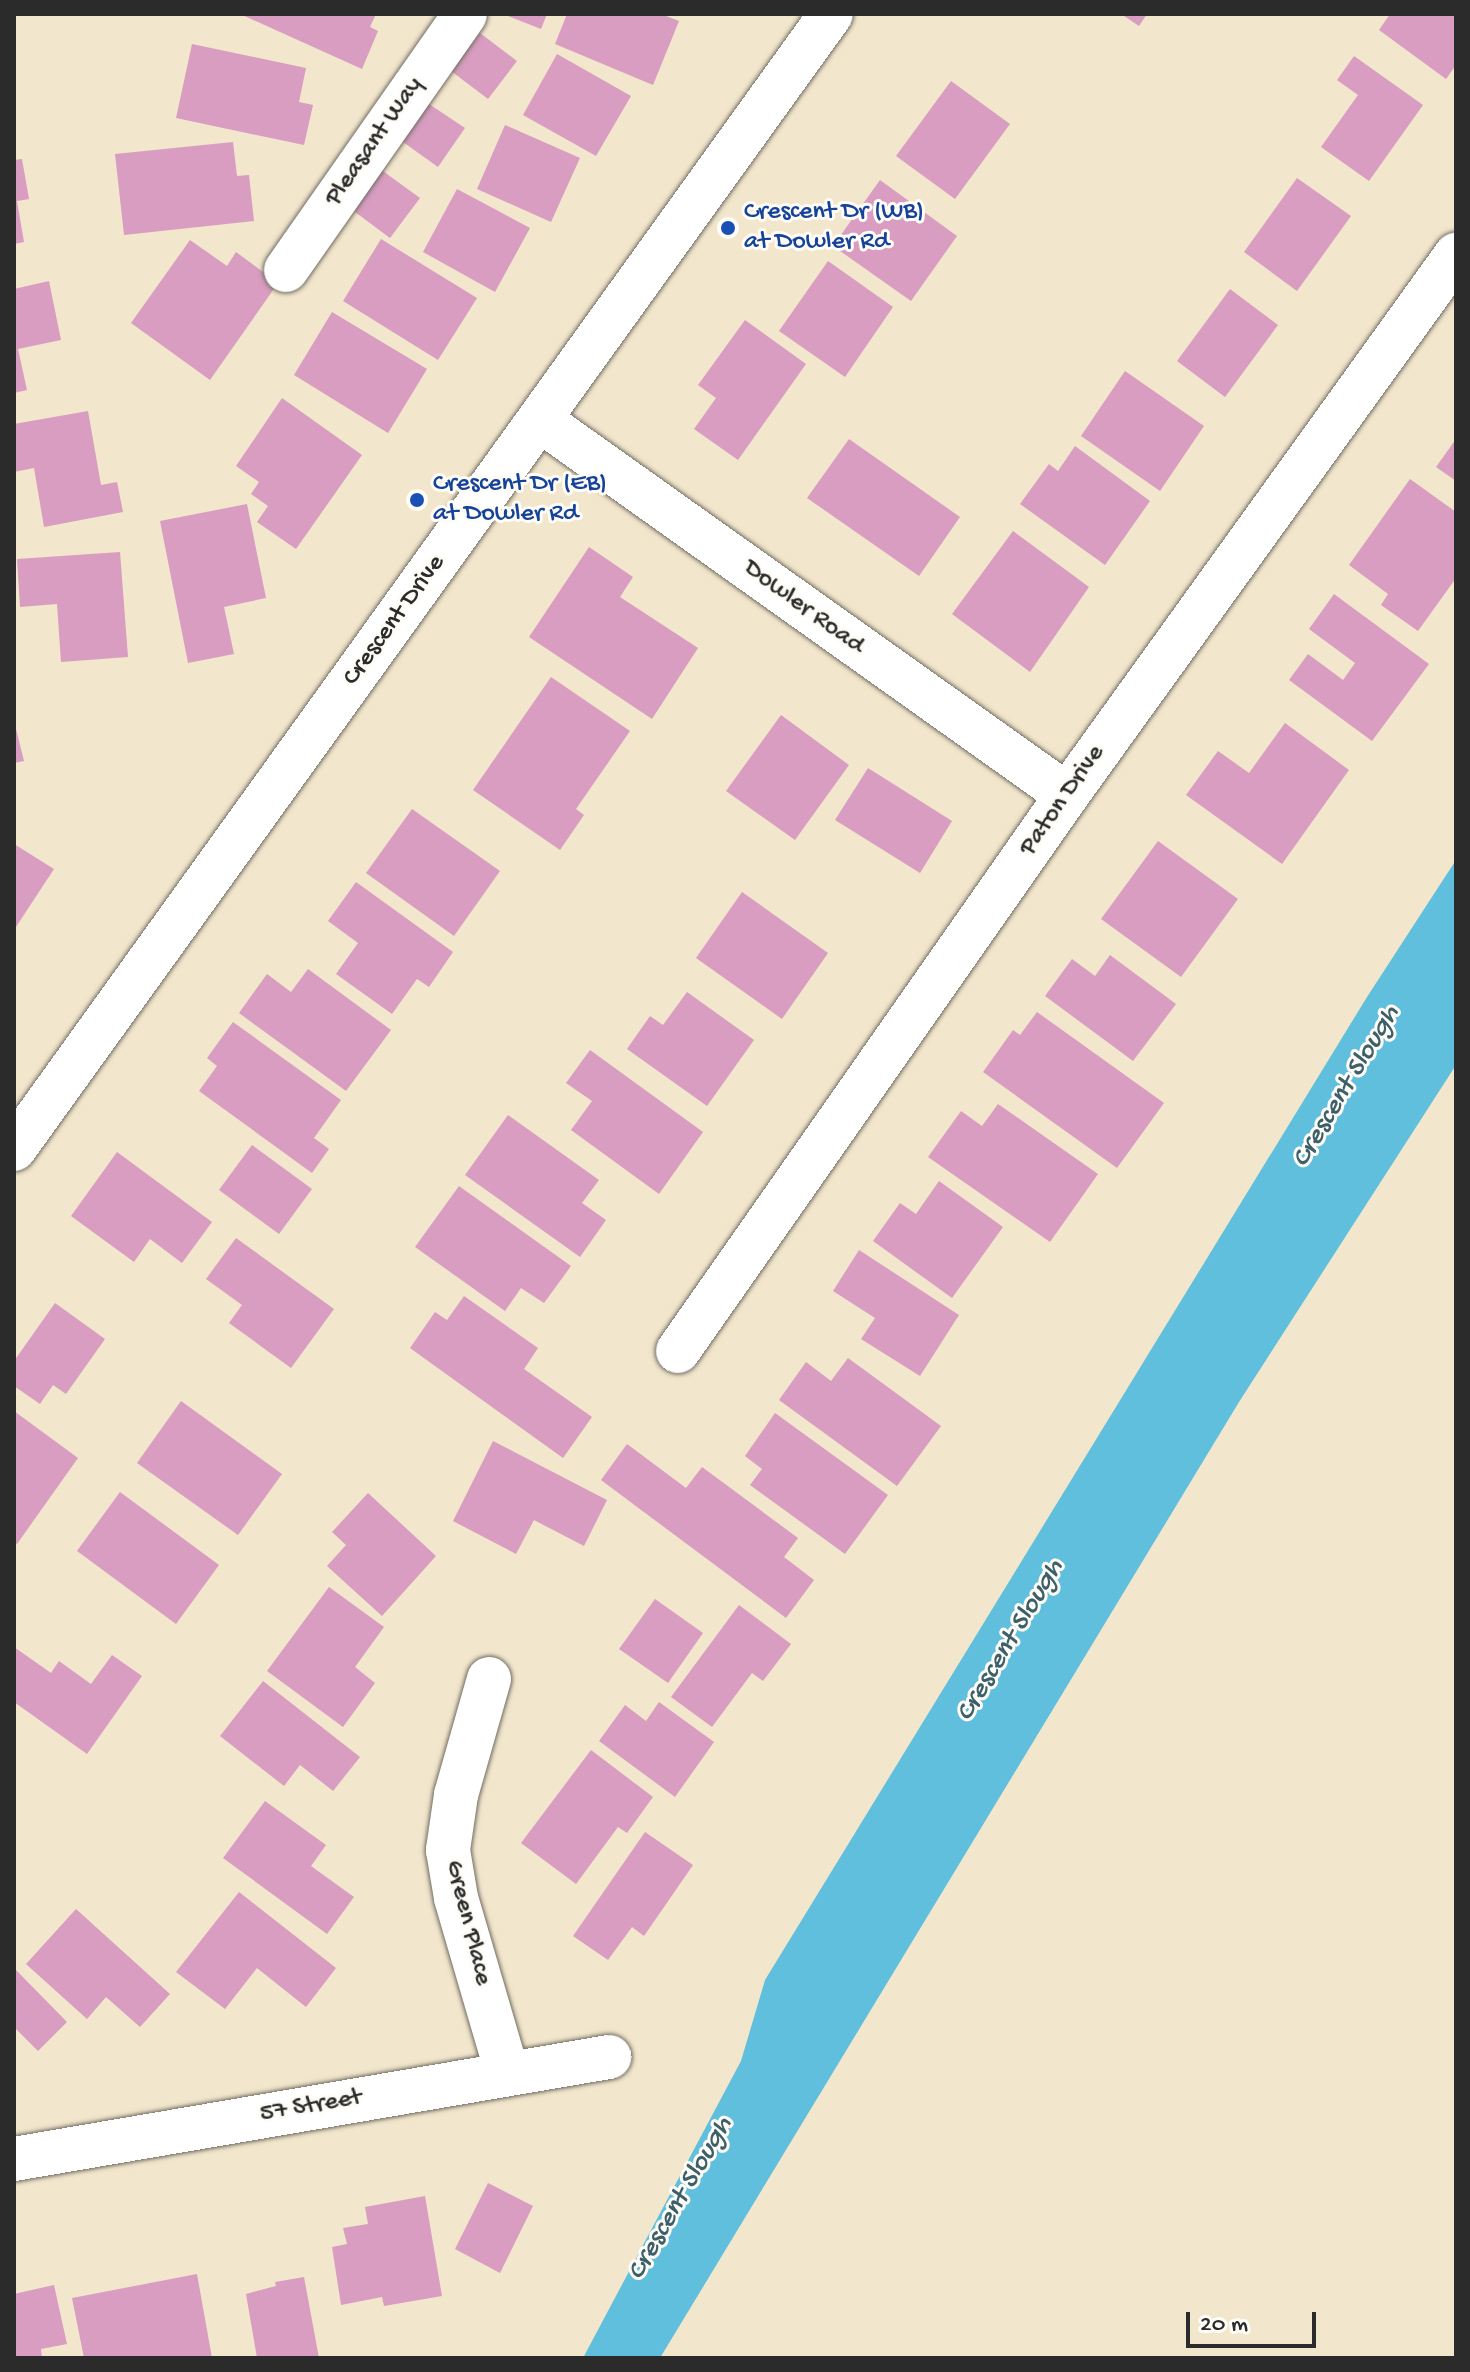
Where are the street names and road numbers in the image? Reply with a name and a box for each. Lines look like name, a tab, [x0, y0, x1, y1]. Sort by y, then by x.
street label: Pleasant Way	[319, 71, 431, 213]
street label: Crescent Drive	[337, 549, 453, 693]
street label: Dowler Road	[736, 554, 870, 662]
street label: Paton Drive	[1013, 740, 1113, 862]
street label: Green Place	[436, 1857, 498, 1989]
street label: 57 Street	[258, 2083, 364, 2131]

